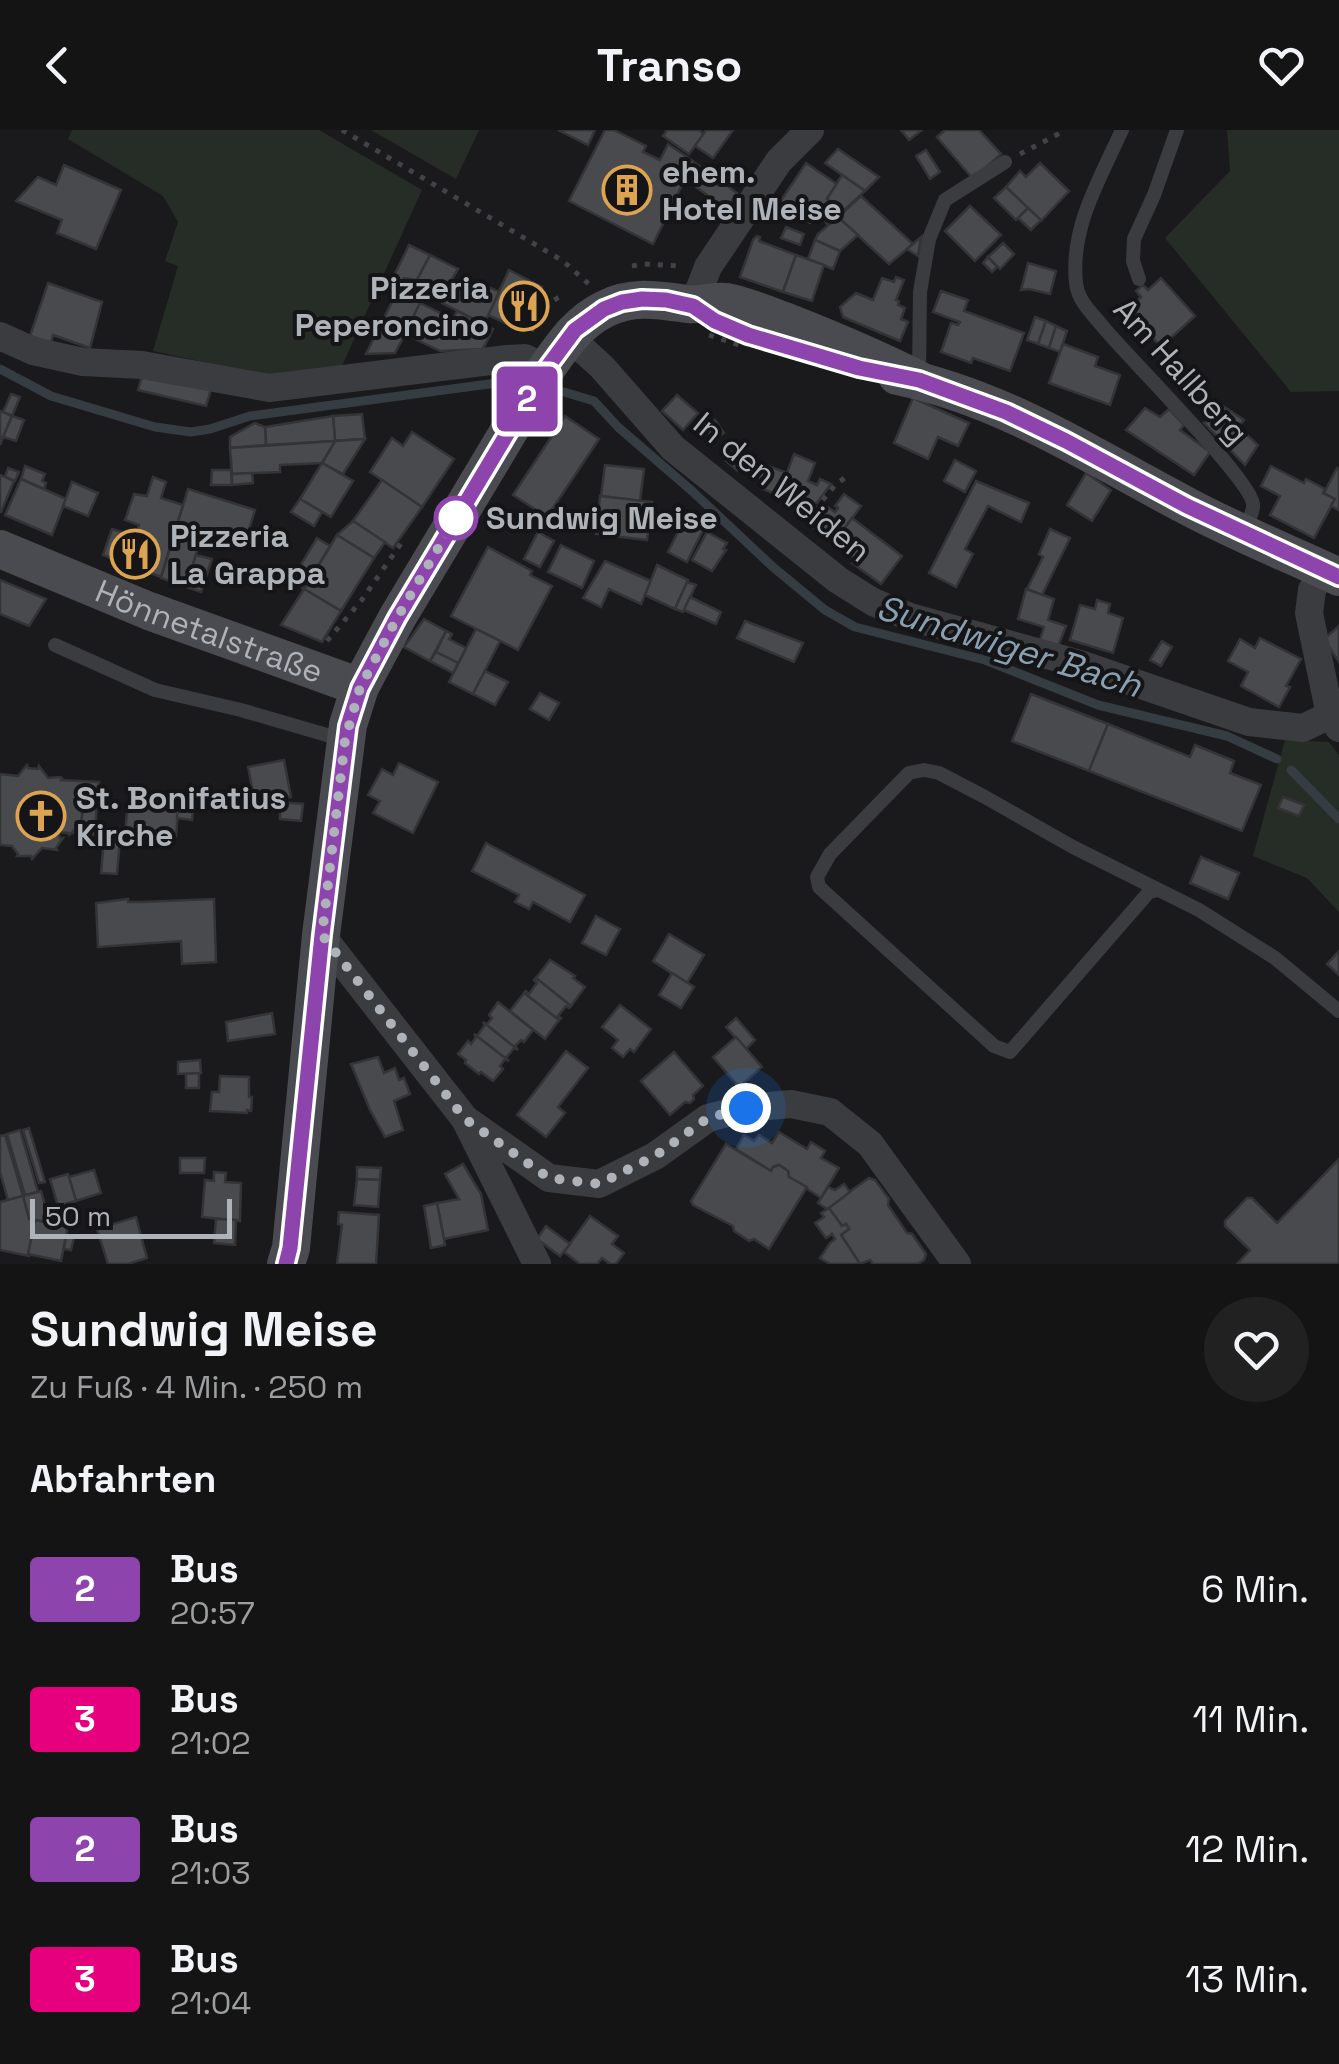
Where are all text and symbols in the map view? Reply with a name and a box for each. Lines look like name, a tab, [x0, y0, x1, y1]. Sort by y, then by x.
text: Transo	[597, 37, 742, 94]
icon: back	[30, 38, 85, 93]
icon: heart	[1254, 38, 1309, 93]
place label: ehem. Hotel Meise	[662, 152, 842, 229]
building icon: ehem. Hotel Meise	[601, 164, 653, 216]
place label: Pizzeria Peperoncino	[295, 268, 489, 345]
restaurant icon: Pizzeria Peperoncino	[498, 280, 550, 332]
street label: Am Hallberg	[1105, 290, 1257, 452]
line badge: 2	[494, 366, 560, 432]
text: 2	[517, 377, 537, 421]
street label: In den Weiden	[685, 403, 879, 571]
marker: Sundwig Meise	[435, 497, 477, 539]
place label: Sundwig Meise	[486, 498, 718, 538]
place label: Pizzeria La Grappa	[170, 516, 325, 593]
restaurant icon: Pizzeria La Grappa	[109, 528, 161, 580]
street label: Hönnetalstraße	[89, 571, 328, 692]
water label: Sundwiger Bach	[872, 585, 1147, 707]
place label: St. Bonifatius Kirche	[76, 778, 286, 855]
church icon: St. Bonifatius Kirche	[15, 790, 67, 842]
your location	[721, 1083, 771, 1133]
scale bar	[30, 1194, 232, 1238]
text: 50 m	[45, 1198, 111, 1234]
button: heart	[1204, 1297, 1309, 1402]
text: Sundwig Meise	[30, 1299, 378, 1360]
text: Zu Fuß · 4 Min. · 250 m	[30, 1367, 363, 1407]
text: Abfahrten	[30, 1455, 216, 1503]
text: Bus	[170, 1545, 239, 1593]
text: 6 Min.	[1201, 1565, 1309, 1613]
text: 2	[75, 1567, 95, 1611]
text: 20:57	[170, 1593, 255, 1633]
text: Bus	[170, 1675, 239, 1723]
text: 11 Min.	[1192, 1695, 1309, 1743]
text: 3	[74, 1697, 96, 1741]
text: 21:02	[170, 1723, 251, 1763]
text: Bus	[170, 1805, 239, 1853]
text: 12 Min.	[1185, 1825, 1309, 1873]
text: 2	[75, 1827, 95, 1871]
text: 21:03	[170, 1853, 251, 1893]
text: Bus	[170, 1935, 239, 1983]
text: 13 Min.	[1185, 1955, 1309, 2003]
text: 3	[74, 1957, 96, 2001]
text: 21:04	[170, 1983, 251, 2023]

